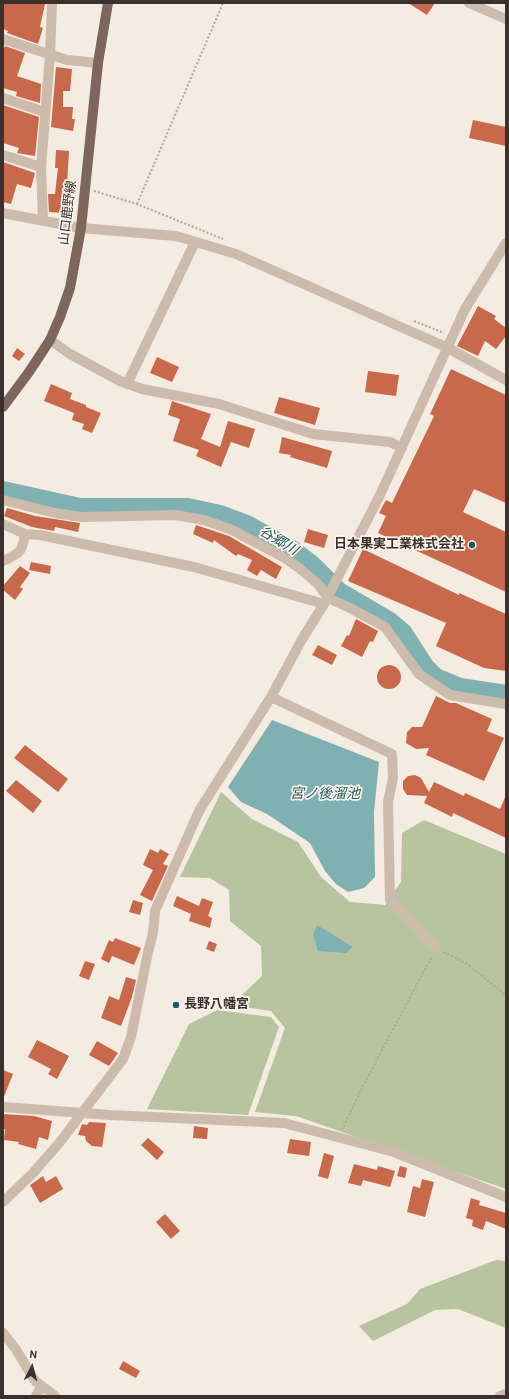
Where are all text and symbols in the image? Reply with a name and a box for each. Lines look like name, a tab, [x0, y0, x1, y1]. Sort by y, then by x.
street label: 山口鹿野線	[57, 180, 81, 246]
water label: 谷郷川	[256, 524, 300, 560]
place label: 日本果実工業株式会社	[334, 537, 464, 553]
marker: 日本果実工業株式会社	[467, 540, 477, 550]
water label: 宮ノ後溜池	[290, 787, 360, 803]
place label: 長野八幡宮	[184, 997, 249, 1013]
marker: 長野八幡宮	[171, 1000, 181, 1010]
north arrow	[12, 1347, 52, 1387]
text: N	[29, 1348, 38, 1362]

